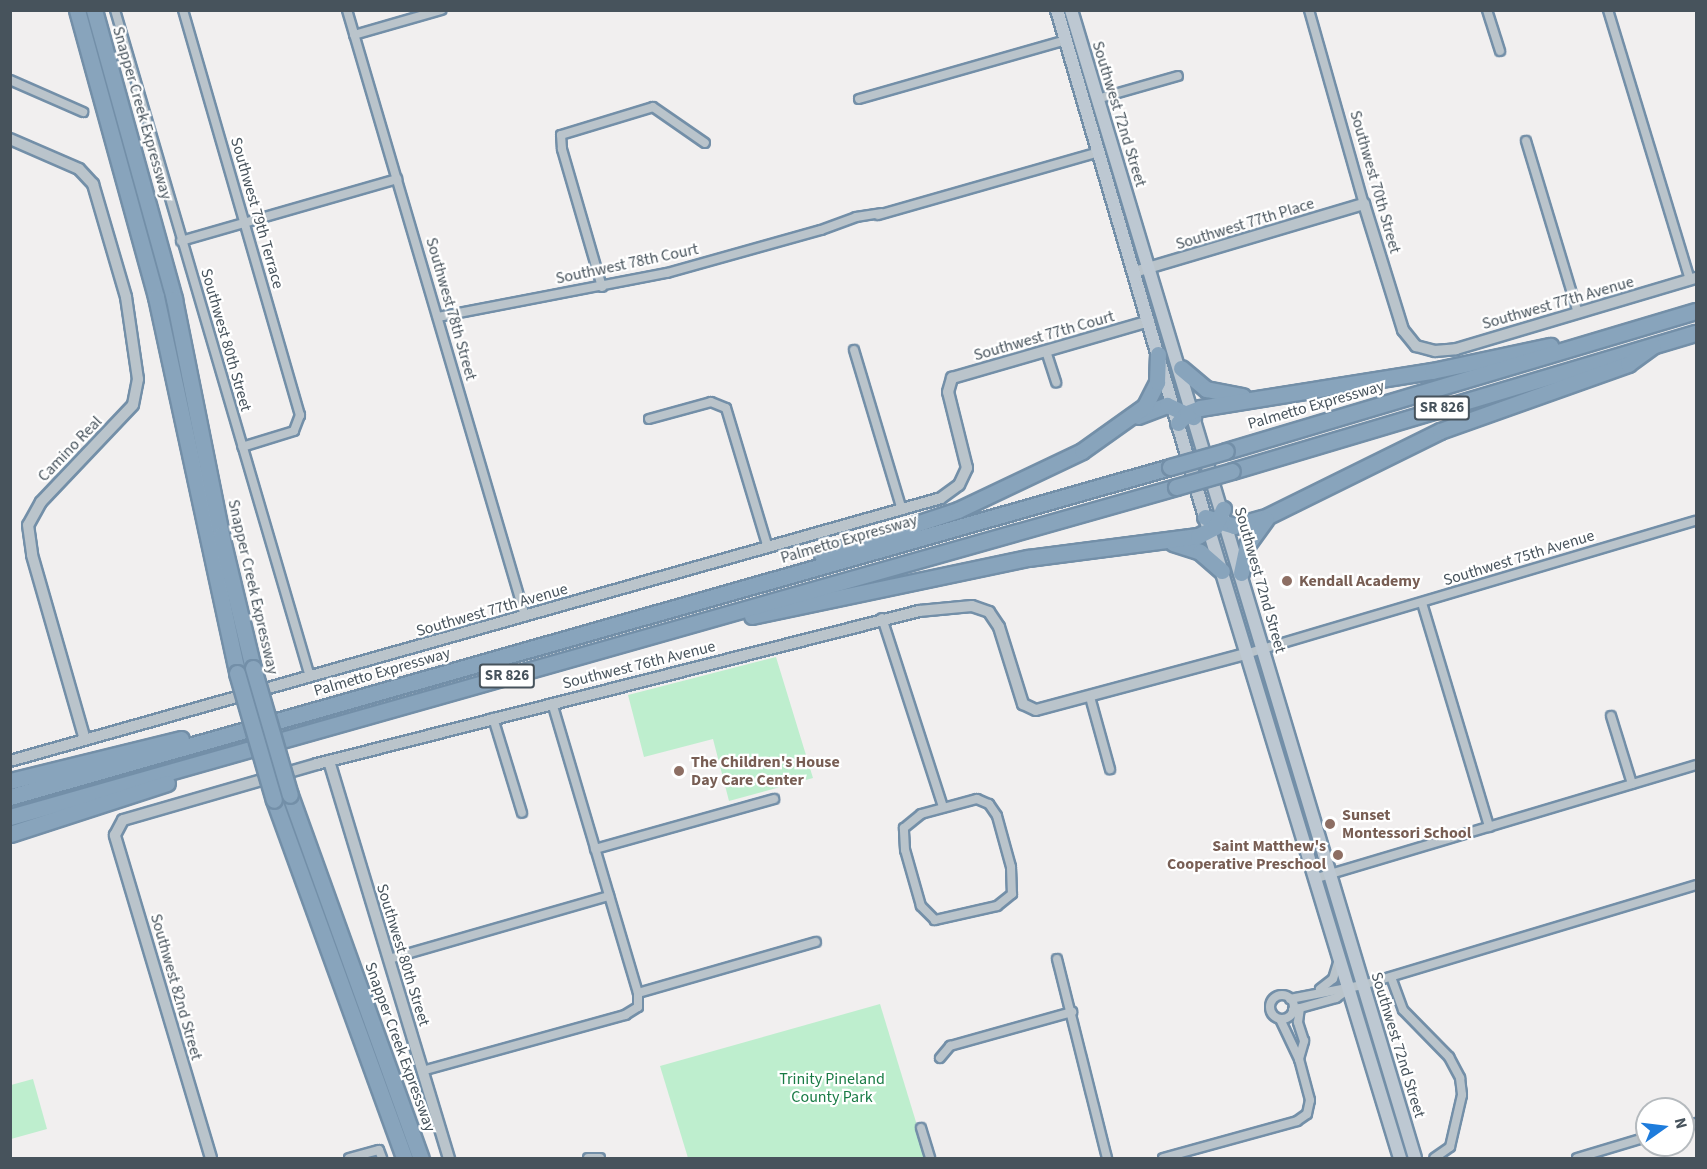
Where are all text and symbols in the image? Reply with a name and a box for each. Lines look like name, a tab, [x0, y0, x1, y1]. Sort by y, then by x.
street label: Snapper Creek Expressway	[108, 24, 176, 202]
street label: Southwest 72nd Street	[1088, 39, 1150, 189]
street label: Southwest 70th Street	[1345, 108, 1405, 256]
street label: Southwest 79th Terrace	[226, 135, 288, 291]
street label: Southwest 77th Place	[1173, 194, 1317, 254]
street label: Southwest 78th Street	[421, 235, 481, 383]
street label: Southwest 78th Court	[554, 240, 700, 288]
street label: Southwest 80th Street	[196, 266, 256, 414]
street label: Southwest 77th Avenue	[1480, 272, 1636, 334]
street label: Southwest 77th Court	[972, 307, 1116, 365]
street label: Palmetto Expressway	[1245, 376, 1387, 434]
road number: SR 826	[1414, 396, 1470, 420]
street label: Camino Real	[34, 412, 106, 486]
street label: Snapper Creek Expressway	[224, 498, 282, 676]
street label: Southwest 72nd Street	[1230, 505, 1290, 655]
street label: Palmetto Expressway	[778, 510, 920, 568]
street label: Southwest 75th Avenue	[1441, 526, 1597, 590]
place label: Kendall Academy	[1299, 571, 1420, 591]
marker: Kendall Academy	[1280, 574, 1294, 588]
street label: Southwest 77th Avenue	[414, 579, 570, 641]
street label: Southwest 76th Avenue	[561, 637, 717, 693]
street label: Palmetto Expressway	[311, 643, 453, 701]
road number: SR 826	[478, 664, 536, 688]
place label: The Children's House Day Care Center	[691, 752, 840, 790]
marker: The Children's House Day Care Center	[672, 764, 686, 778]
place label: Sunset Montessori School	[1342, 805, 1471, 843]
marker: Sunset Montessori School	[1323, 817, 1337, 831]
place label: Saint Matthew's Cooperative Preschool	[1167, 836, 1326, 874]
marker: Saint Matthew's Cooperative Preschool	[1331, 848, 1345, 862]
street label: Southwest 80th Street	[372, 882, 434, 1028]
street label: Southwest 82nd Street	[146, 912, 206, 1062]
street label: Snapper Creek Expressway	[360, 960, 440, 1134]
street label: Southwest 72nd Street	[1367, 970, 1429, 1120]
park label: Trinity Pineland County Park	[779, 1069, 885, 1107]
north arrow	[1635, 1097, 1695, 1157]
text: N	[1669, 1115, 1692, 1131]

